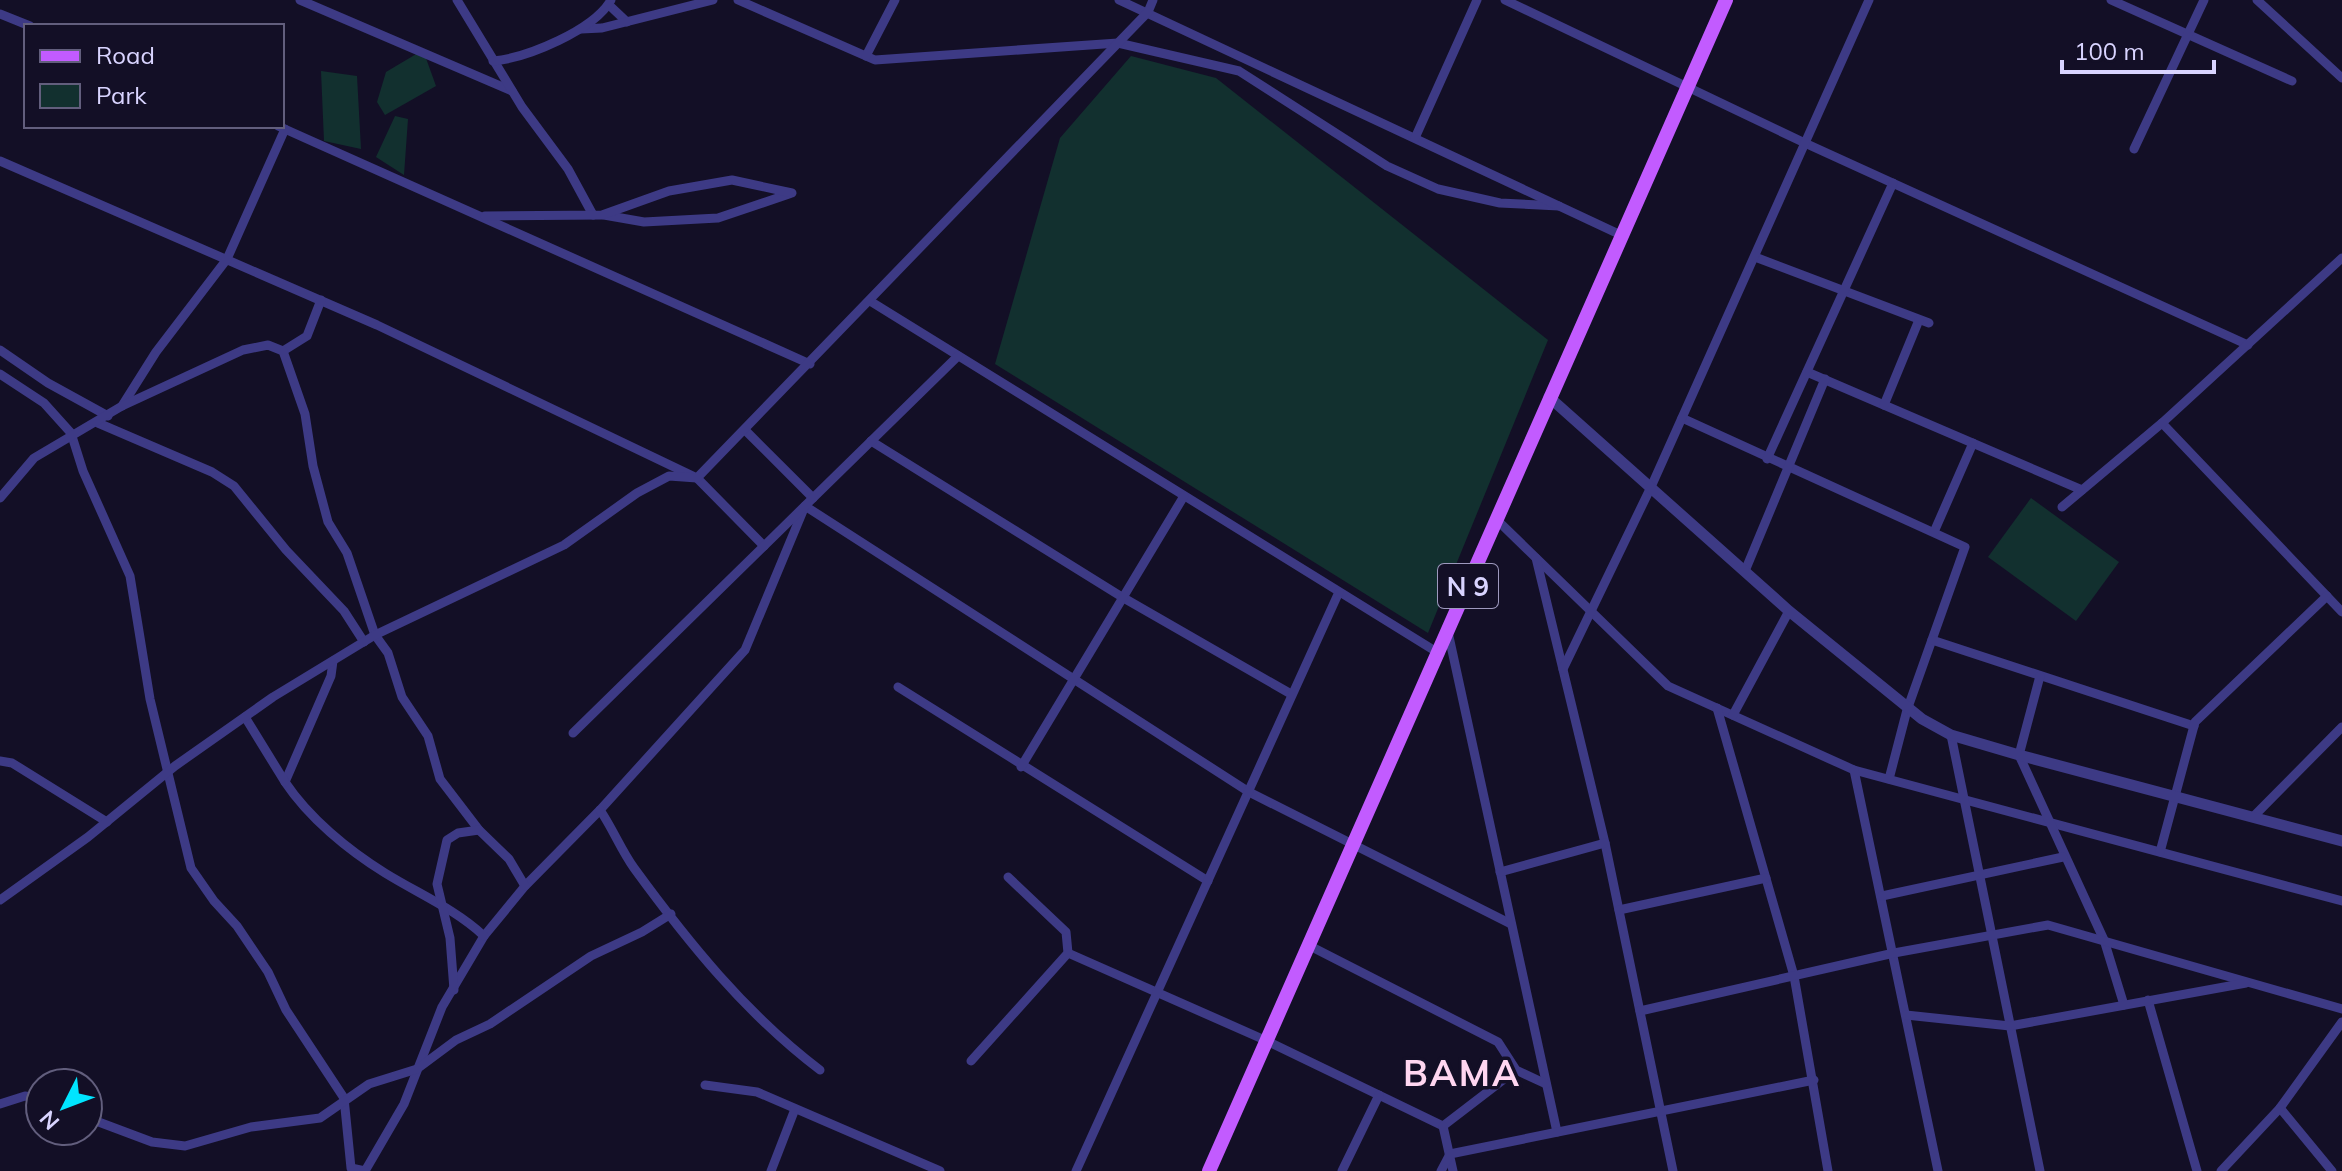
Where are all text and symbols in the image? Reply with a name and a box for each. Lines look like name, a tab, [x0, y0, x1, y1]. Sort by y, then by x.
legend	[24, 24, 284, 128]
scale bar	[2062, 24, 2214, 74]
text: 100 m	[2074, 36, 2145, 66]
text: Road	[96, 40, 155, 70]
text: Park	[96, 80, 147, 110]
road number: N 9	[1438, 564, 1498, 608]
district label: BAMA	[1403, 1050, 1521, 1095]
north arrow	[24, 1067, 104, 1147]
text: N	[33, 1105, 65, 1136]

